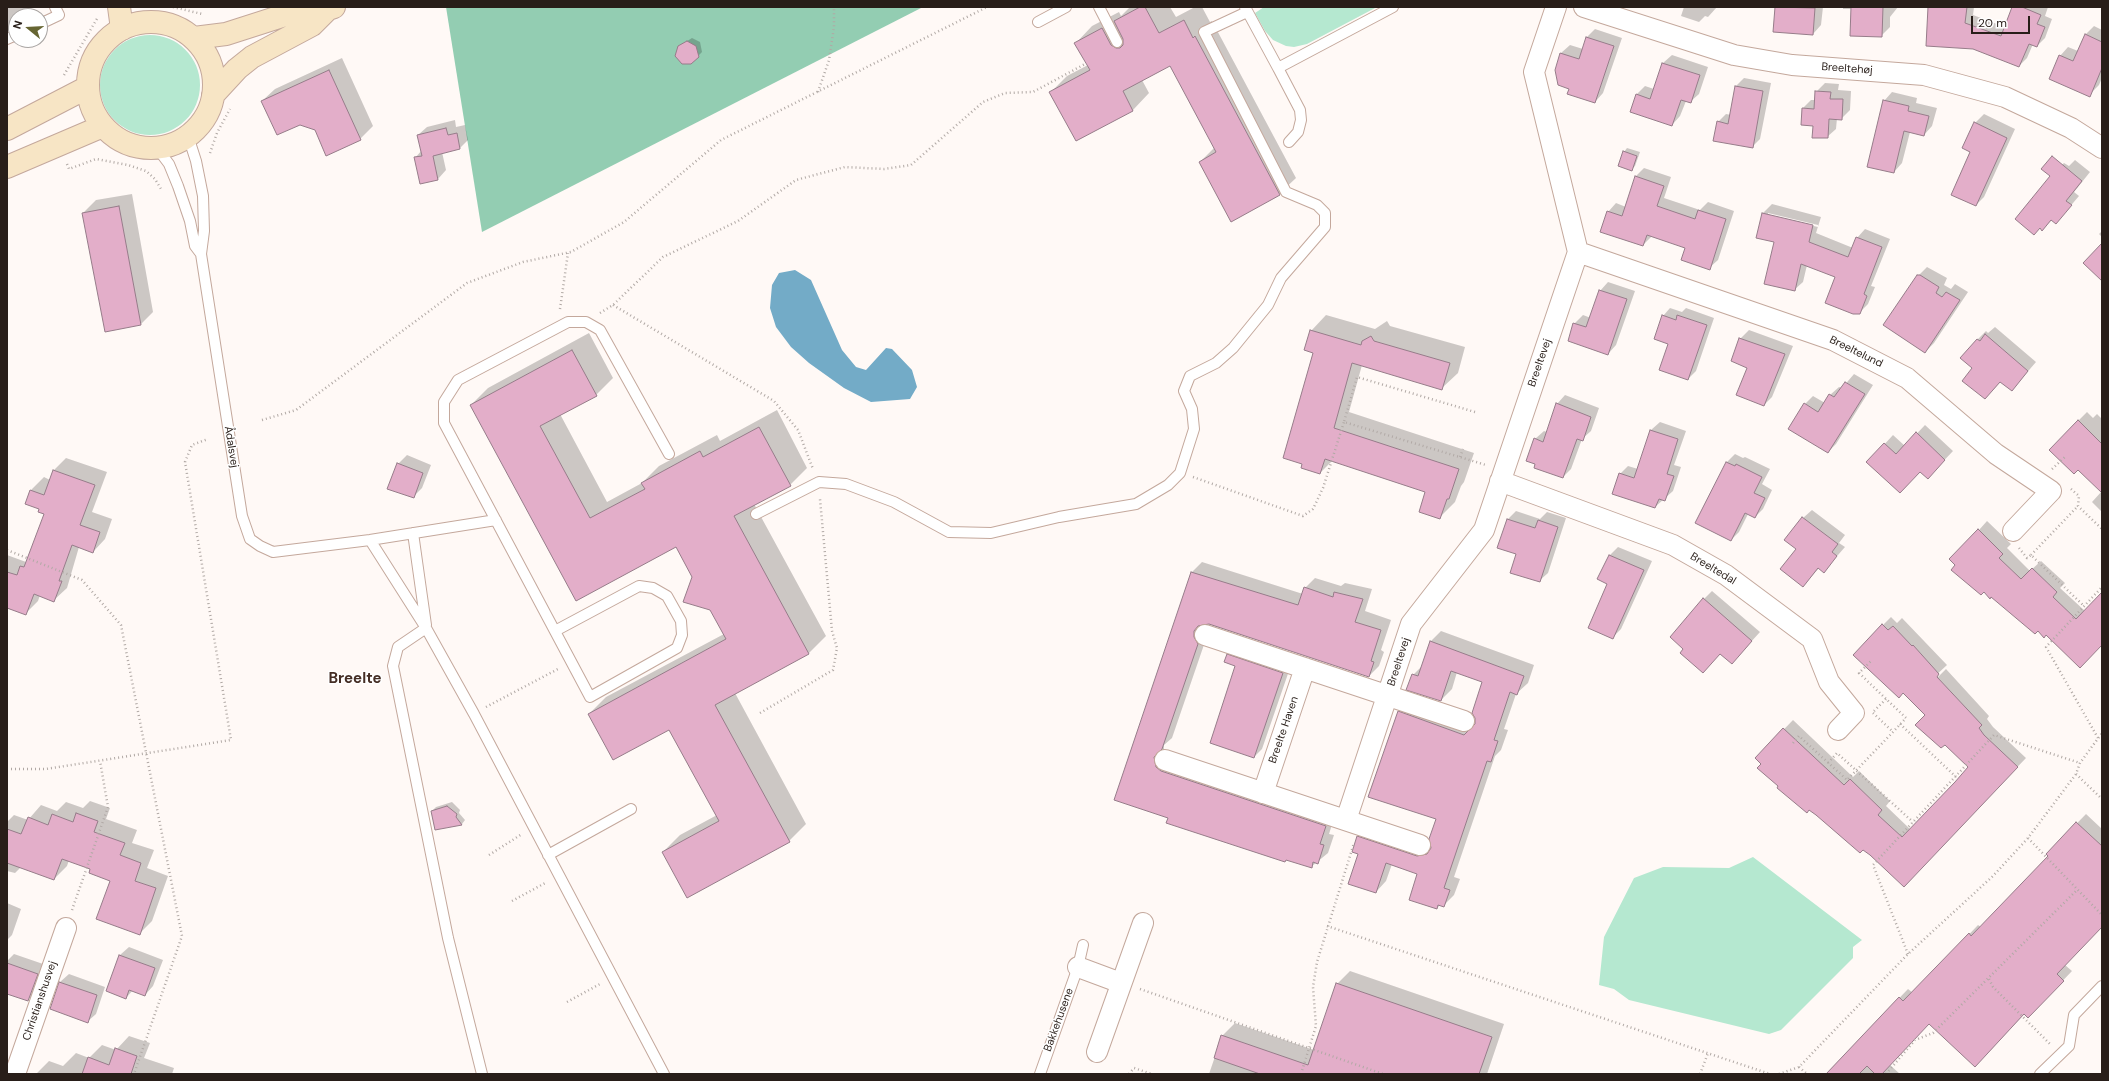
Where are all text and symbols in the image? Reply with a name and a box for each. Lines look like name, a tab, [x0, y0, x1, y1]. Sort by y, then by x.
north arrow	[8, 8, 48, 48]
scale bar	[1973, 8, 2032, 34]
text: 20 m	[1978, 15, 2007, 31]
text: N	[10, 19, 25, 31]
street label: Breeltehøj	[1821, 61, 1873, 77]
street label: Breeltelund	[1827, 333, 1885, 371]
street label: Breeltevej	[1526, 337, 1554, 389]
street label: Ådalsvej	[221, 425, 241, 469]
street label: Breeltedal	[1688, 550, 1738, 588]
street label: Breeltevej	[1385, 636, 1413, 688]
district label: Breelte	[329, 670, 381, 688]
street label: Breelte Haven	[1266, 695, 1302, 765]
street label: Christianshusvej	[20, 959, 60, 1043]
street label: Bakkehusene	[1041, 986, 1077, 1054]

